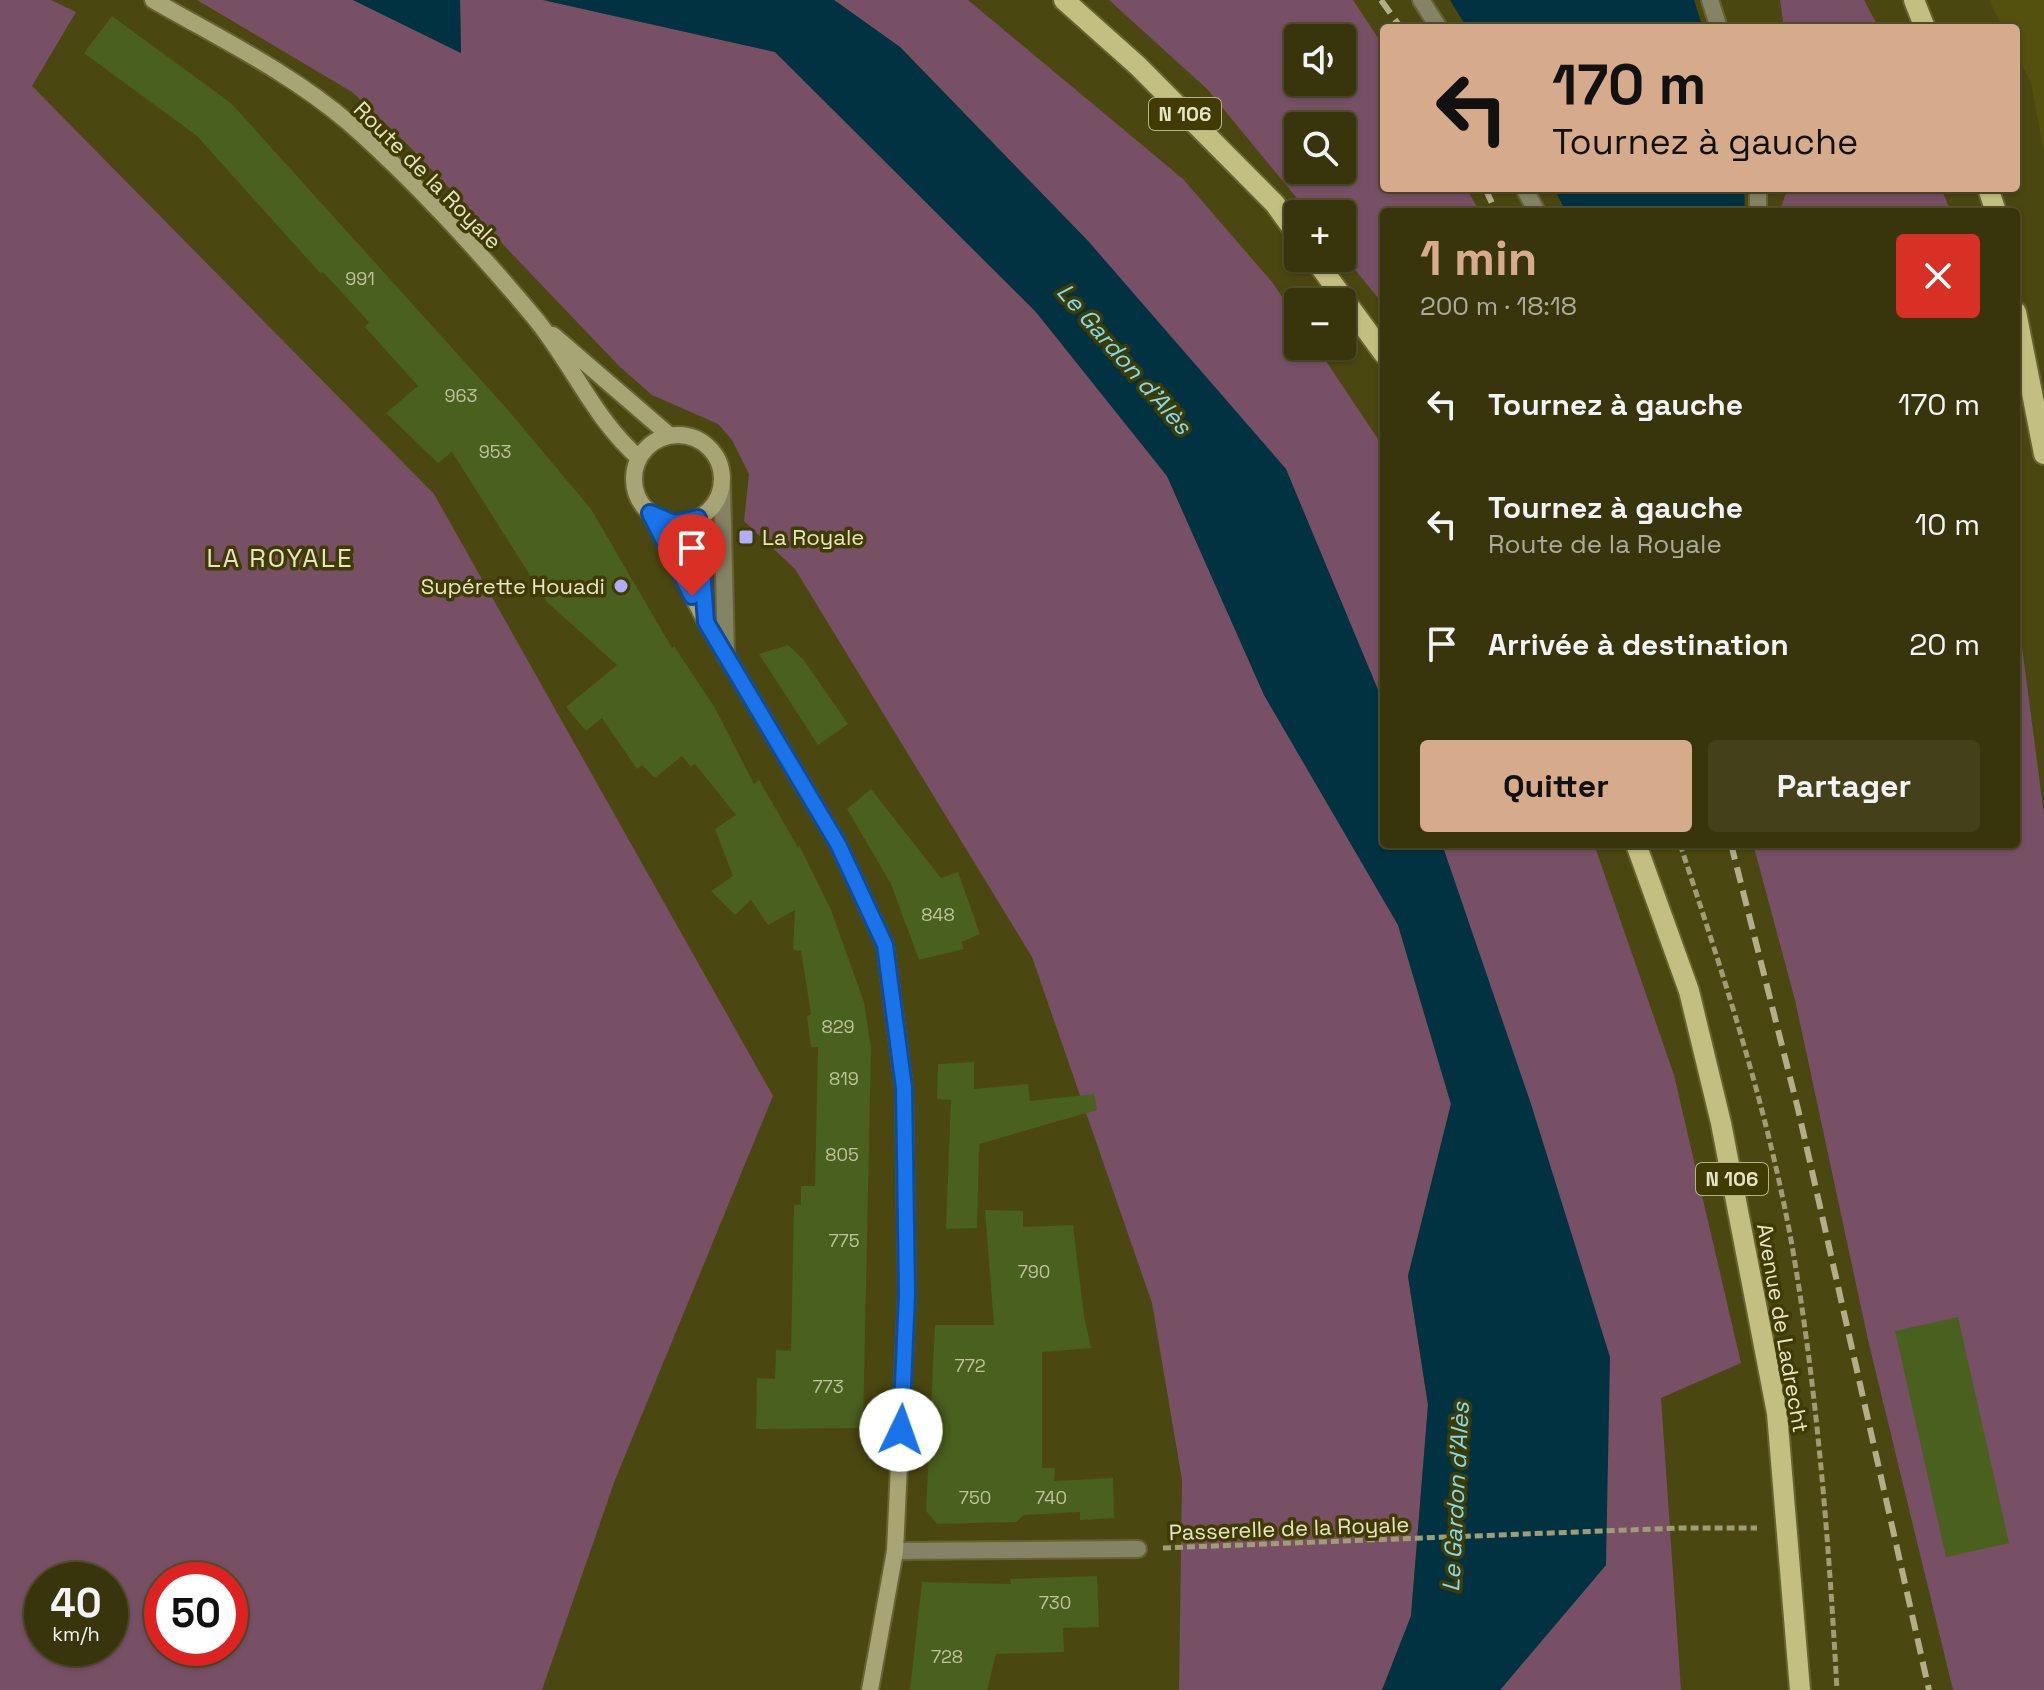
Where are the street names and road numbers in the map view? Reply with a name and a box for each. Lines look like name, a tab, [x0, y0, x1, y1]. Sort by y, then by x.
street label: Route de la Royale	[348, 95, 508, 255]
road number: N 106	[1149, 98, 1221, 130]
road number: N 106	[1696, 1163, 1768, 1195]
street label: Avenue de Ladrecht	[1751, 1221, 1815, 1435]
street label: Passerelle de la Royale	[1168, 1510, 1410, 1546]

